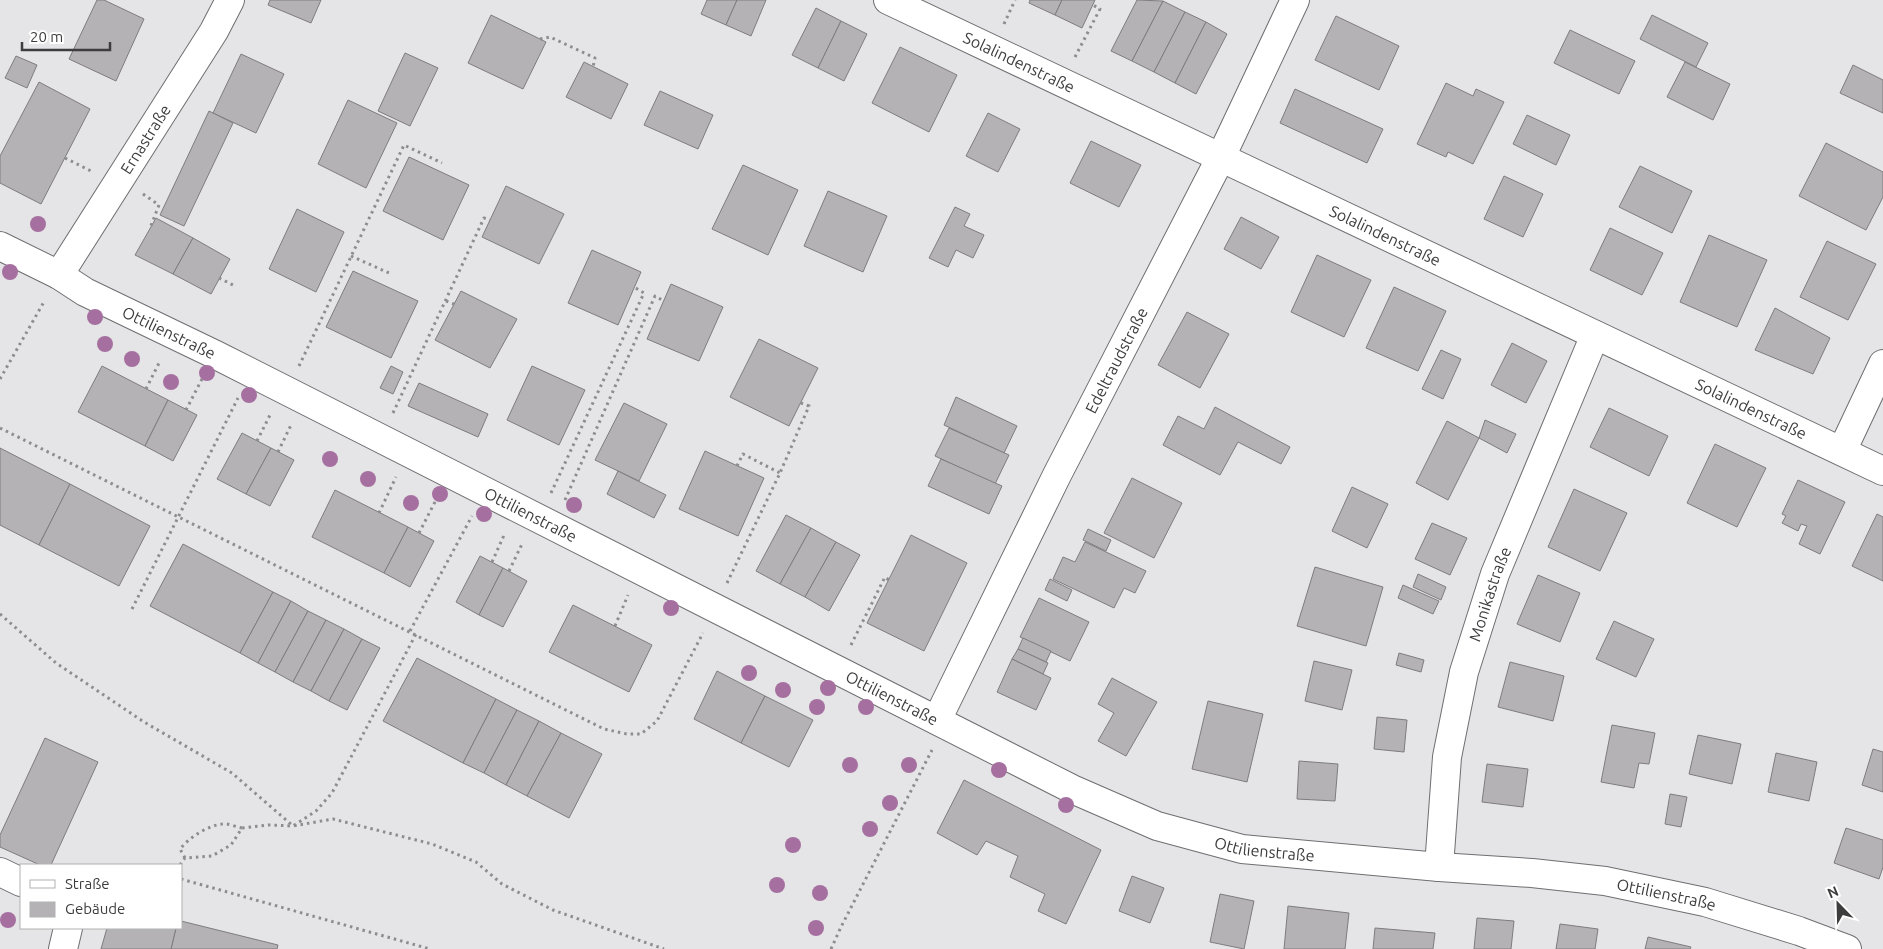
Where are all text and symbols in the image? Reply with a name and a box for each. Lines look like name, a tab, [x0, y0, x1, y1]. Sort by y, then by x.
scale bar	[22, 20, 110, 52]
text: 20 m	[30, 28, 63, 45]
street label: Solalindenstraße	[961, 28, 1078, 96]
street label: Ernastraße	[117, 101, 174, 177]
street label: Solalindenstraße	[1327, 201, 1444, 269]
street label: Ottilienstraße	[120, 302, 218, 362]
street label: Edeltraudstraße	[1082, 304, 1151, 416]
street label: Solalindenstraße	[1693, 375, 1810, 443]
street label: Ottilienstraße	[482, 484, 580, 545]
street label: Monikastraße	[1465, 544, 1514, 644]
street label: Ottilienstraße	[843, 667, 941, 729]
street label: Ottilienstraße	[1212, 833, 1315, 865]
legend	[20, 864, 182, 929]
text: Straße	[65, 875, 109, 892]
street label: Ottilienstraße	[1615, 875, 1718, 914]
north arrow	[1813, 879, 1863, 929]
text: N	[1825, 883, 1841, 901]
text: Gebäude	[65, 900, 125, 917]

